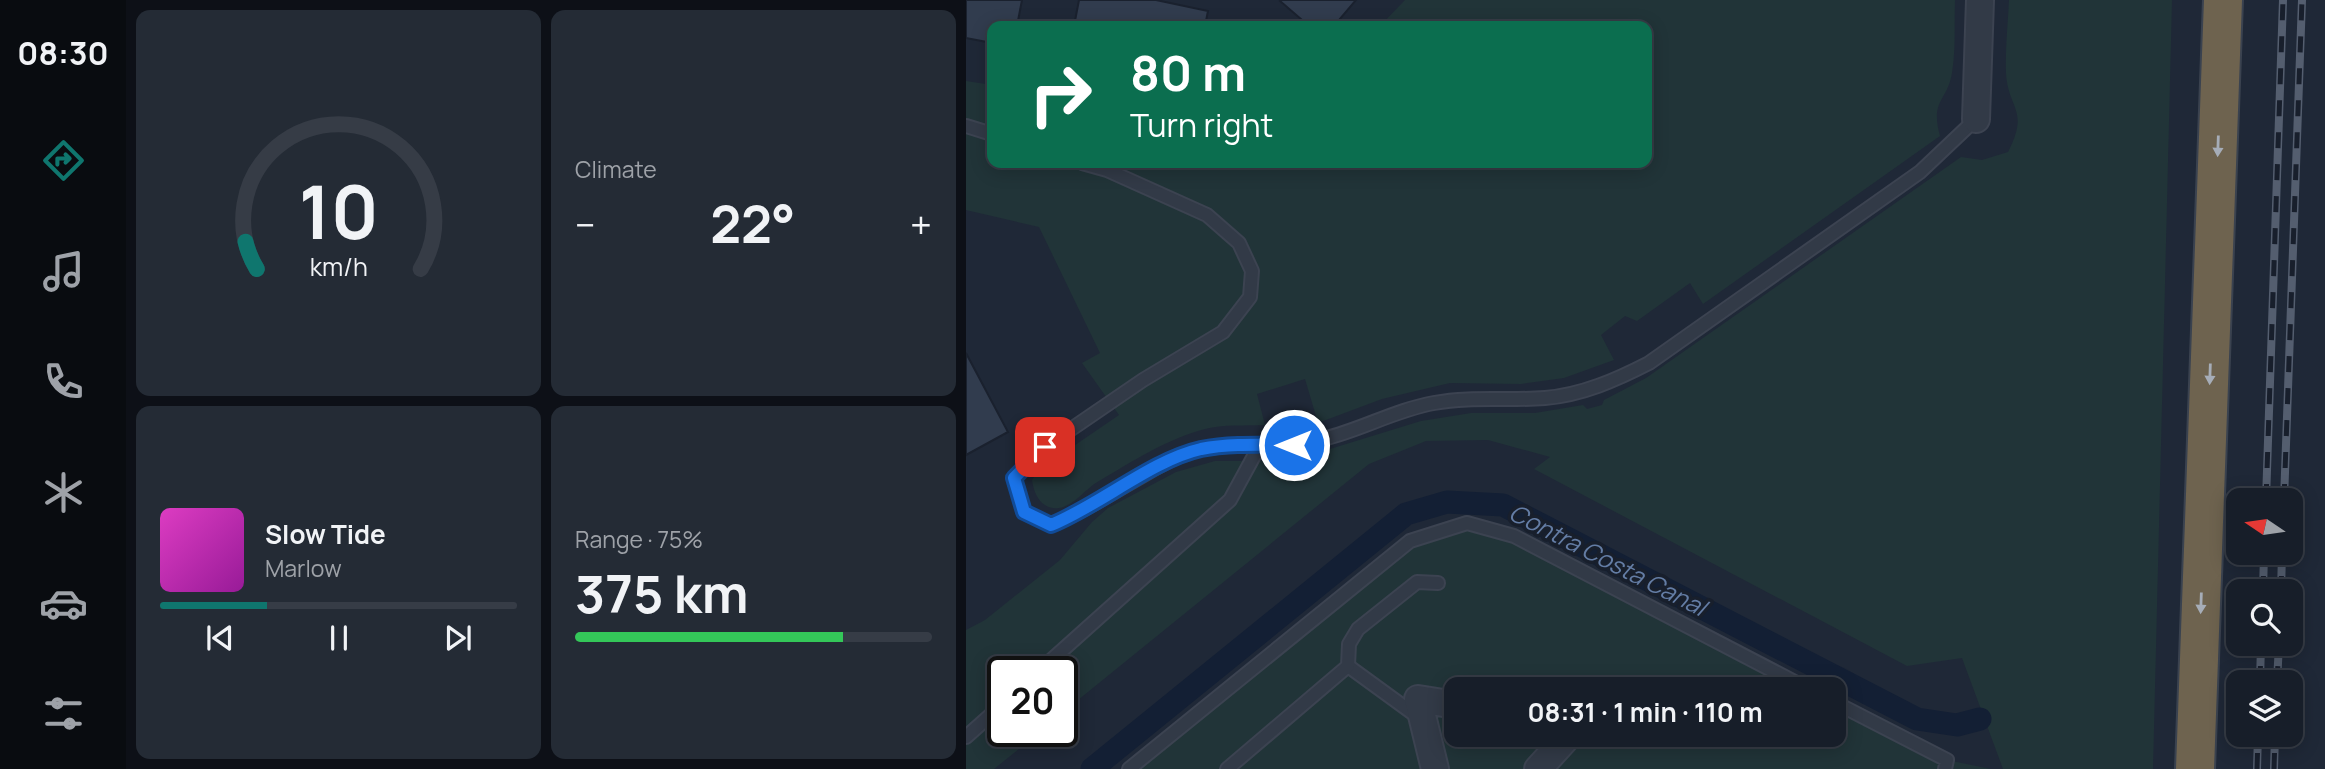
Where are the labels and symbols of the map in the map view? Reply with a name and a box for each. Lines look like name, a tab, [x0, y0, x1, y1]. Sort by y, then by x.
one-way arrow	[2212, 136, 2223, 158]
one-way arrow	[2204, 363, 2215, 385]
position arrow	[1257, 408, 1331, 482]
pin	[1015, 417, 1075, 477]
north arrow	[2226, 488, 2303, 565]
water label: Contra Costa Canal	[1504, 495, 1715, 624]
one-way arrow	[2196, 592, 2207, 614]
speed limit sign: 20	[987, 656, 1078, 747]

